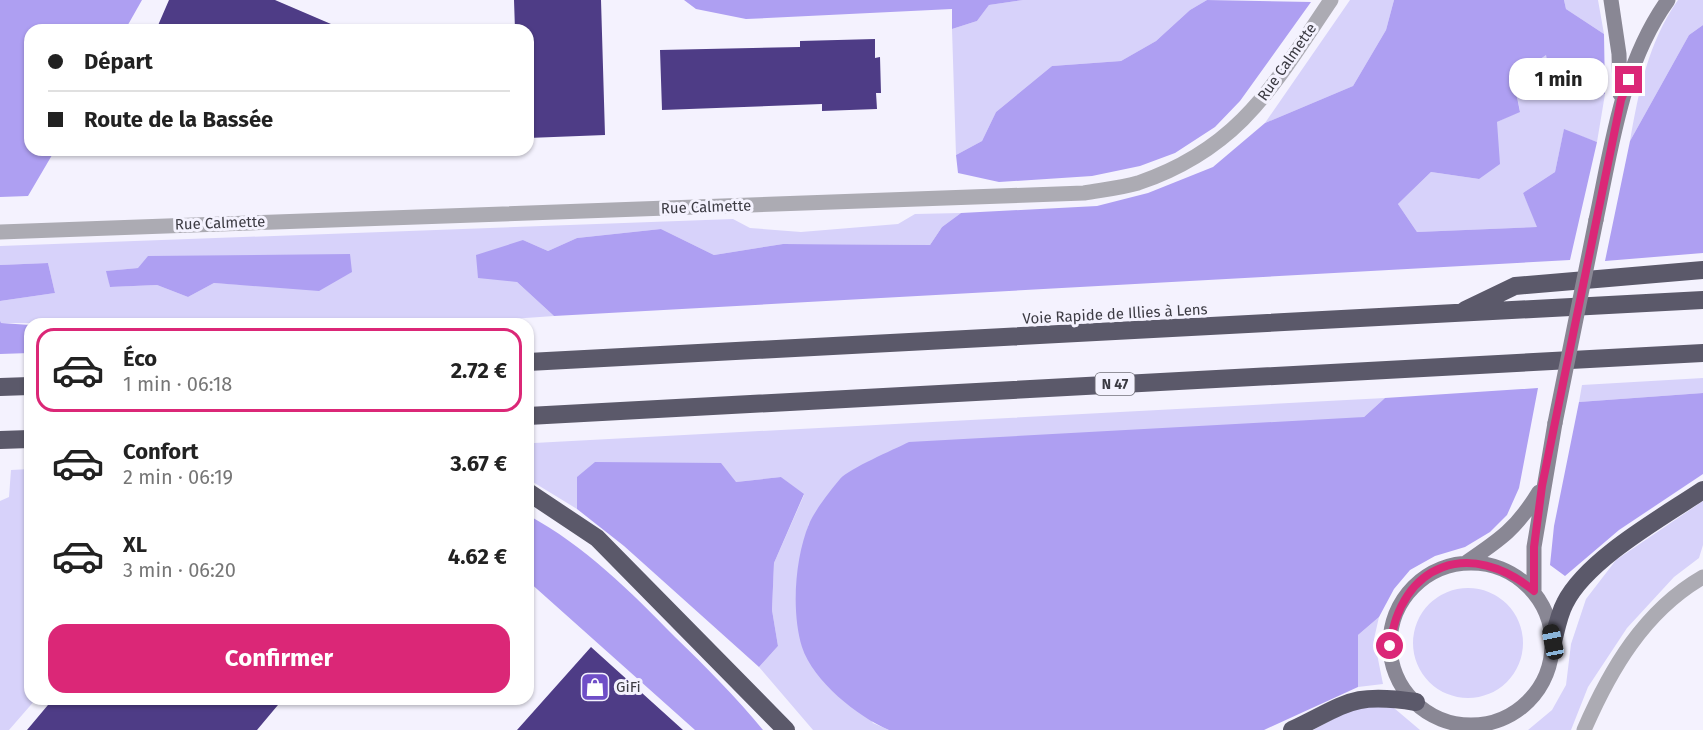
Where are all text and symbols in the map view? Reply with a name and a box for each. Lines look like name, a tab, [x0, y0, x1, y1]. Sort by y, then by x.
street label: Rue Calmette	[1254, 20, 1320, 104]
text: Départ	[84, 48, 153, 75]
callout: 1 min	[1509, 59, 1608, 101]
route end	[1615, 66, 1642, 93]
text: 1 min	[1534, 67, 1583, 91]
text: Route de la Bassée	[84, 106, 273, 133]
street label: Rue Calmette	[661, 196, 751, 218]
street label: Rue Calmette	[175, 212, 265, 234]
street label: Voie Rapide de Illies à Lens	[1022, 300, 1208, 328]
icon: car	[51, 343, 105, 397]
text: Éco	[123, 345, 157, 372]
text: 2.72 €	[451, 357, 507, 384]
text: 1 min · 06:18	[123, 372, 232, 396]
road number: N 47	[1096, 373, 1134, 395]
icon: car	[51, 436, 105, 490]
text: Confort	[123, 438, 199, 465]
text: 3.67 €	[450, 450, 507, 477]
text: 2 min · 06:19	[123, 465, 233, 489]
icon: car	[51, 529, 105, 583]
text: XL	[123, 531, 147, 558]
text: 4.62 €	[448, 543, 507, 570]
text: 3 min · 06:20	[123, 558, 236, 582]
car	[1541, 623, 1565, 661]
button: Confirmer	[48, 624, 510, 693]
route start	[1376, 632, 1403, 659]
shop icon: GiFi	[579, 671, 611, 703]
place label: GiFi	[616, 678, 641, 696]

